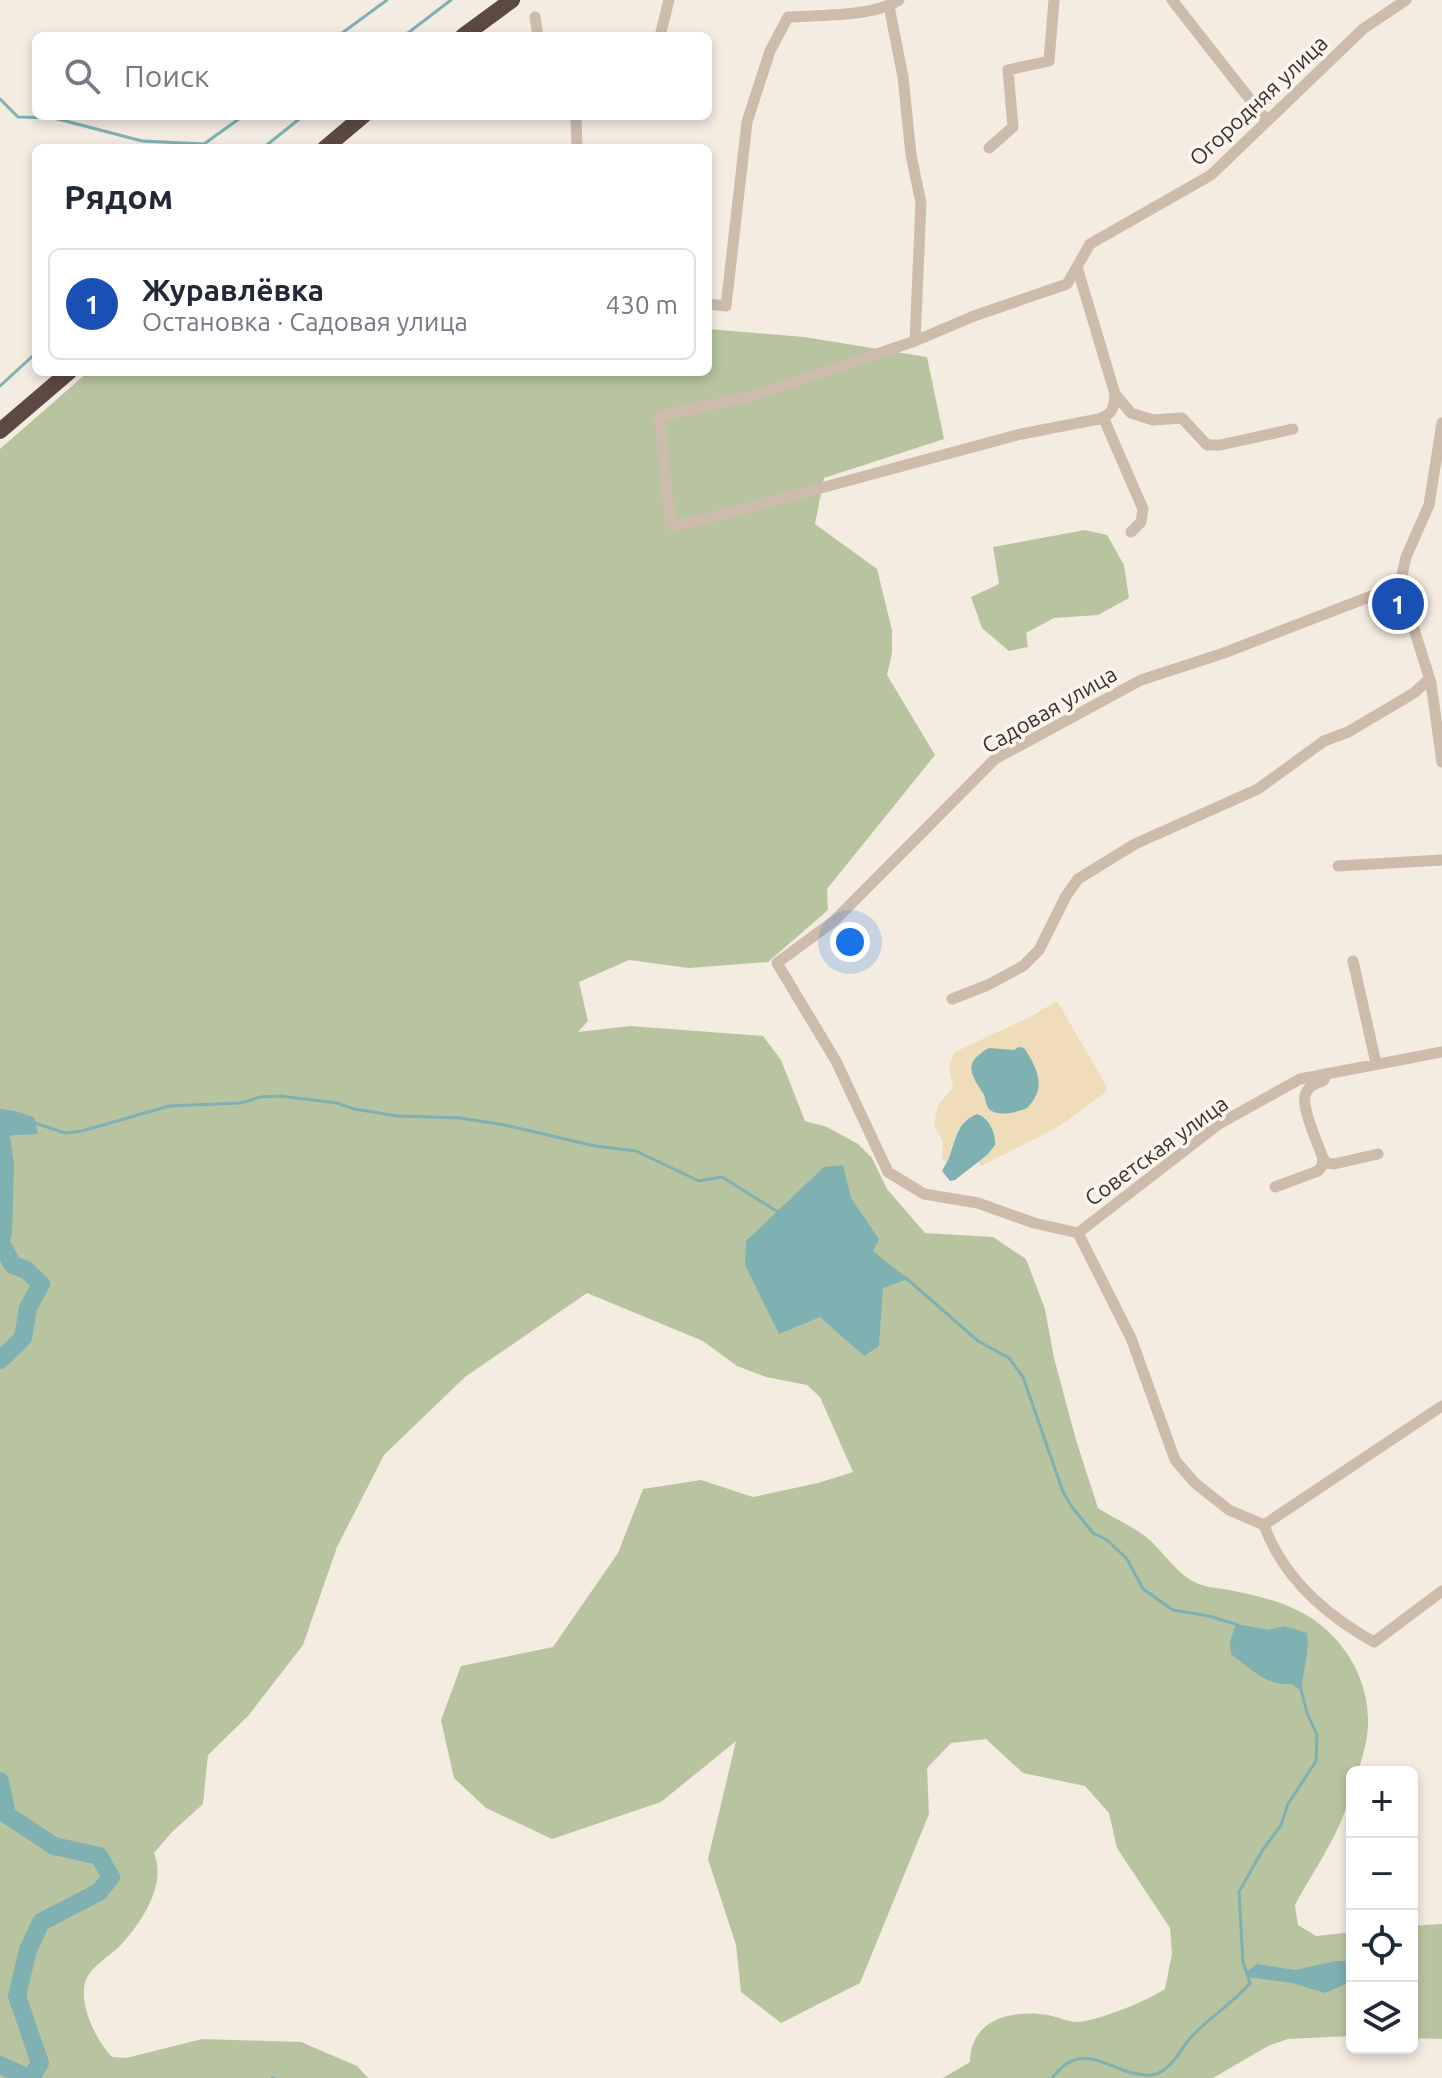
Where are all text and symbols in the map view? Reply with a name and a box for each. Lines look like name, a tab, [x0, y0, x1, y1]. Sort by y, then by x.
street label: Огородняя улица	[1184, 30, 1332, 170]
search box	[32, 32, 712, 120]
icon: search	[60, 54, 104, 98]
text: Поиск	[124, 59, 209, 93]
text: Рядом	[64, 177, 173, 215]
text: Журавлёвка	[142, 273, 324, 307]
text: 1	[85, 290, 99, 319]
text: 430 m	[606, 290, 678, 319]
text: Остановка · Садовая улица	[142, 307, 468, 336]
pin: 1	[1372, 574, 1424, 634]
street label: Садовая улица	[977, 660, 1121, 758]
your location	[830, 922, 870, 962]
street label: Советская улица	[1080, 1090, 1232, 1210]
map controls	[1346, 1766, 1418, 2054]
button: +	[1346, 1766, 1418, 1838]
button: −	[1346, 1838, 1418, 1910]
button: locate	[1346, 1910, 1418, 1982]
button: layers	[1346, 1982, 1418, 2054]

